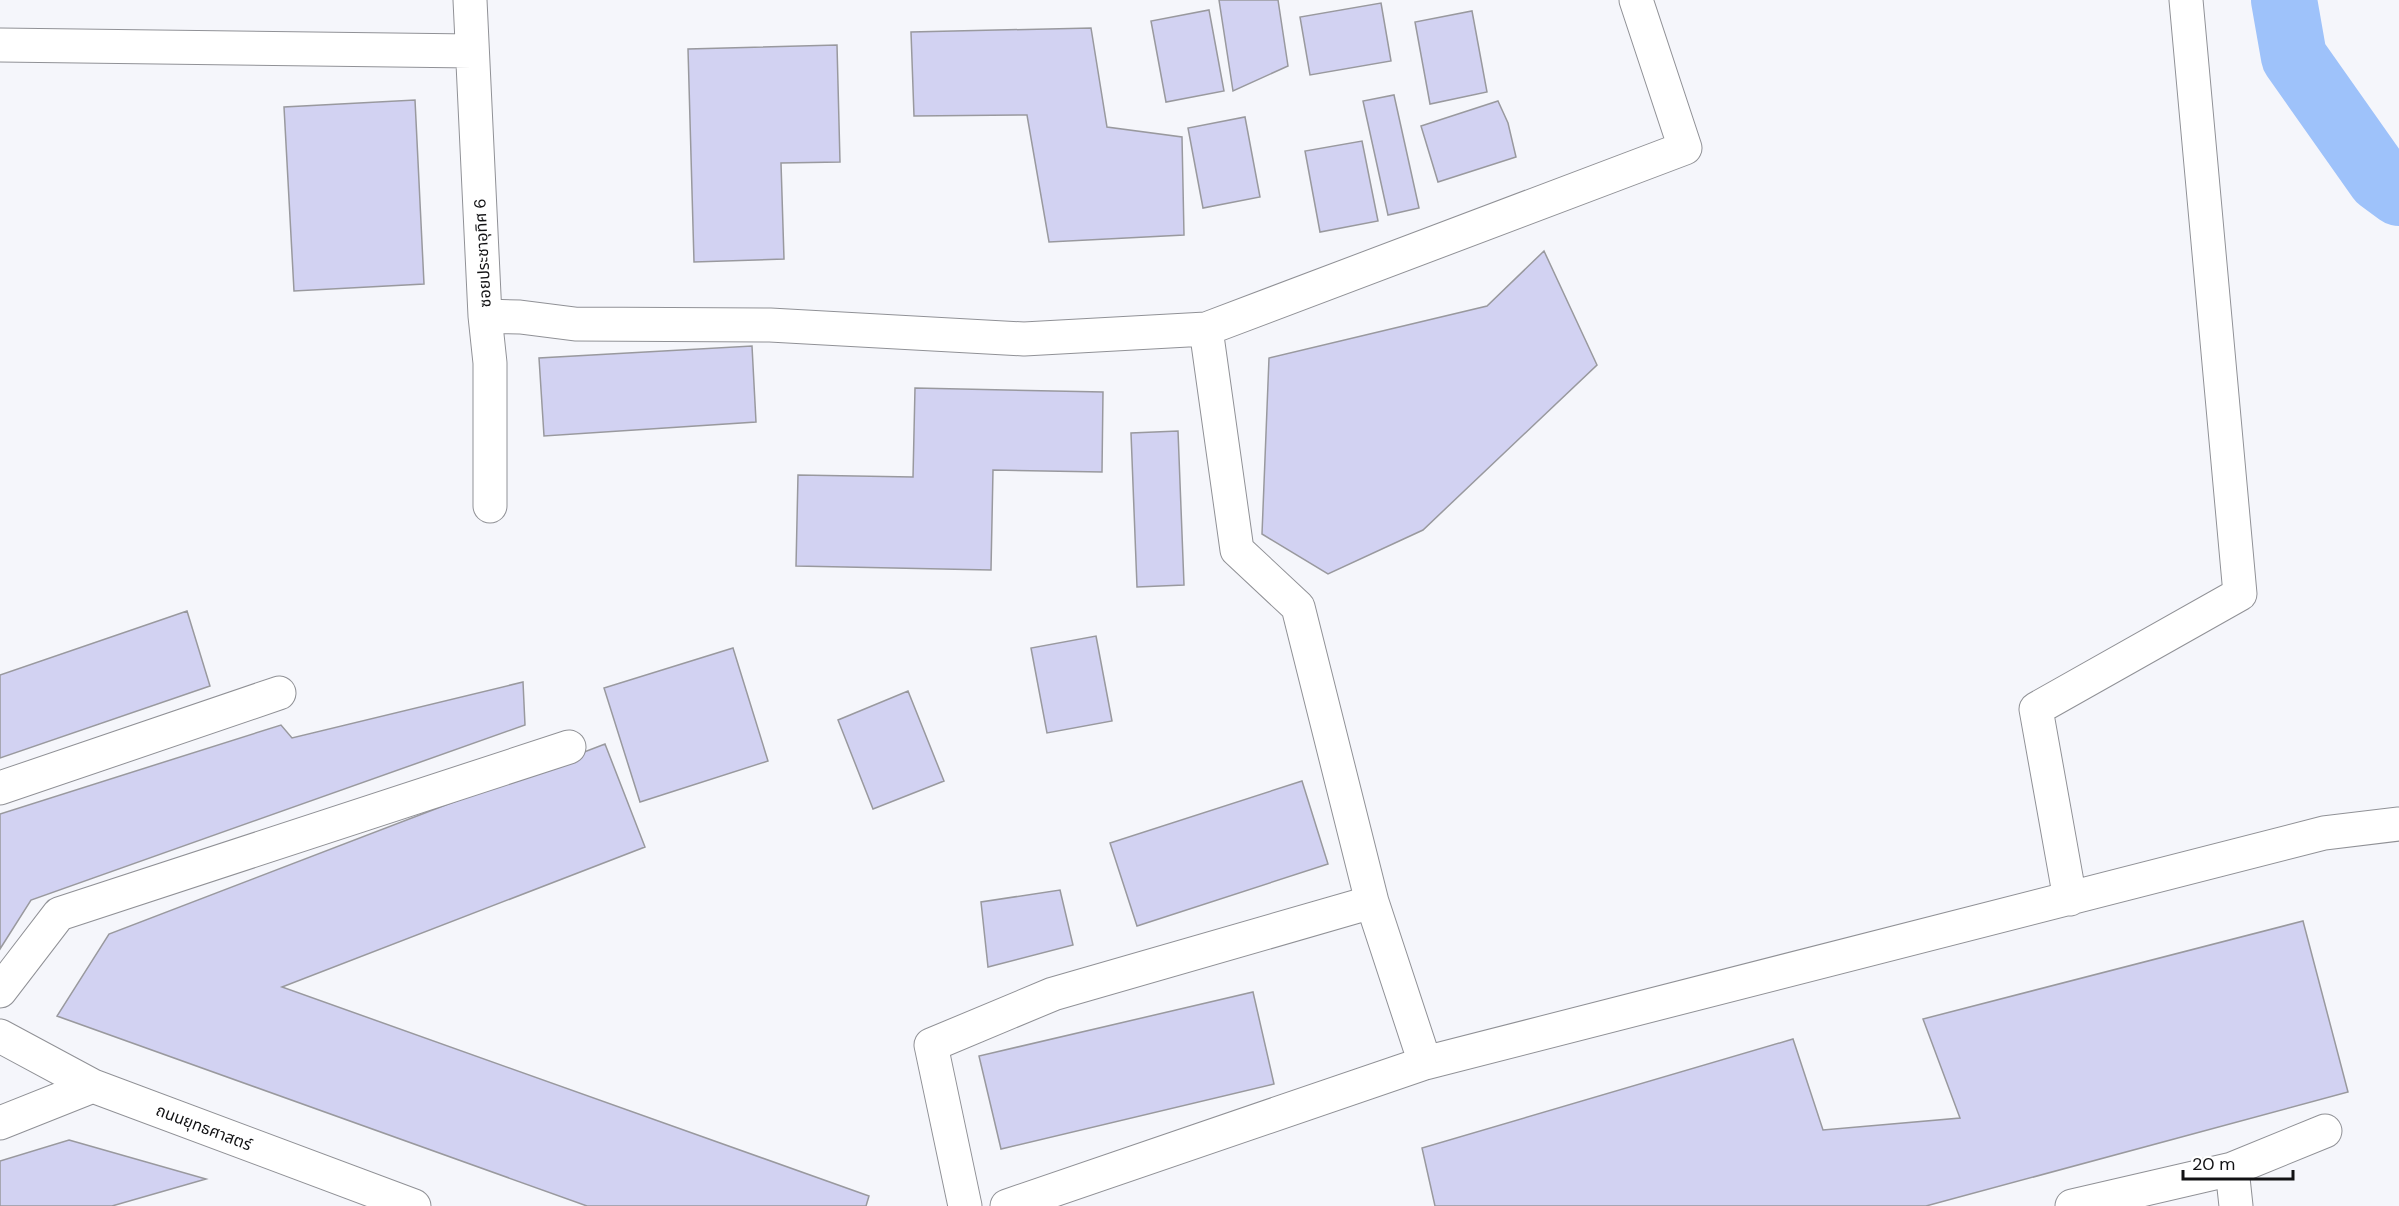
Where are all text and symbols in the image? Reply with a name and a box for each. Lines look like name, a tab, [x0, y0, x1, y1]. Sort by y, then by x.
street label: ซอยประชาอุทิศ 6	[469, 198, 496, 308]
street label: ถนนยุทธศาสตร์	[153, 1100, 255, 1156]
scale bar	[2183, 1143, 2292, 1181]
text: 20 m	[2192, 1152, 2235, 1176]

